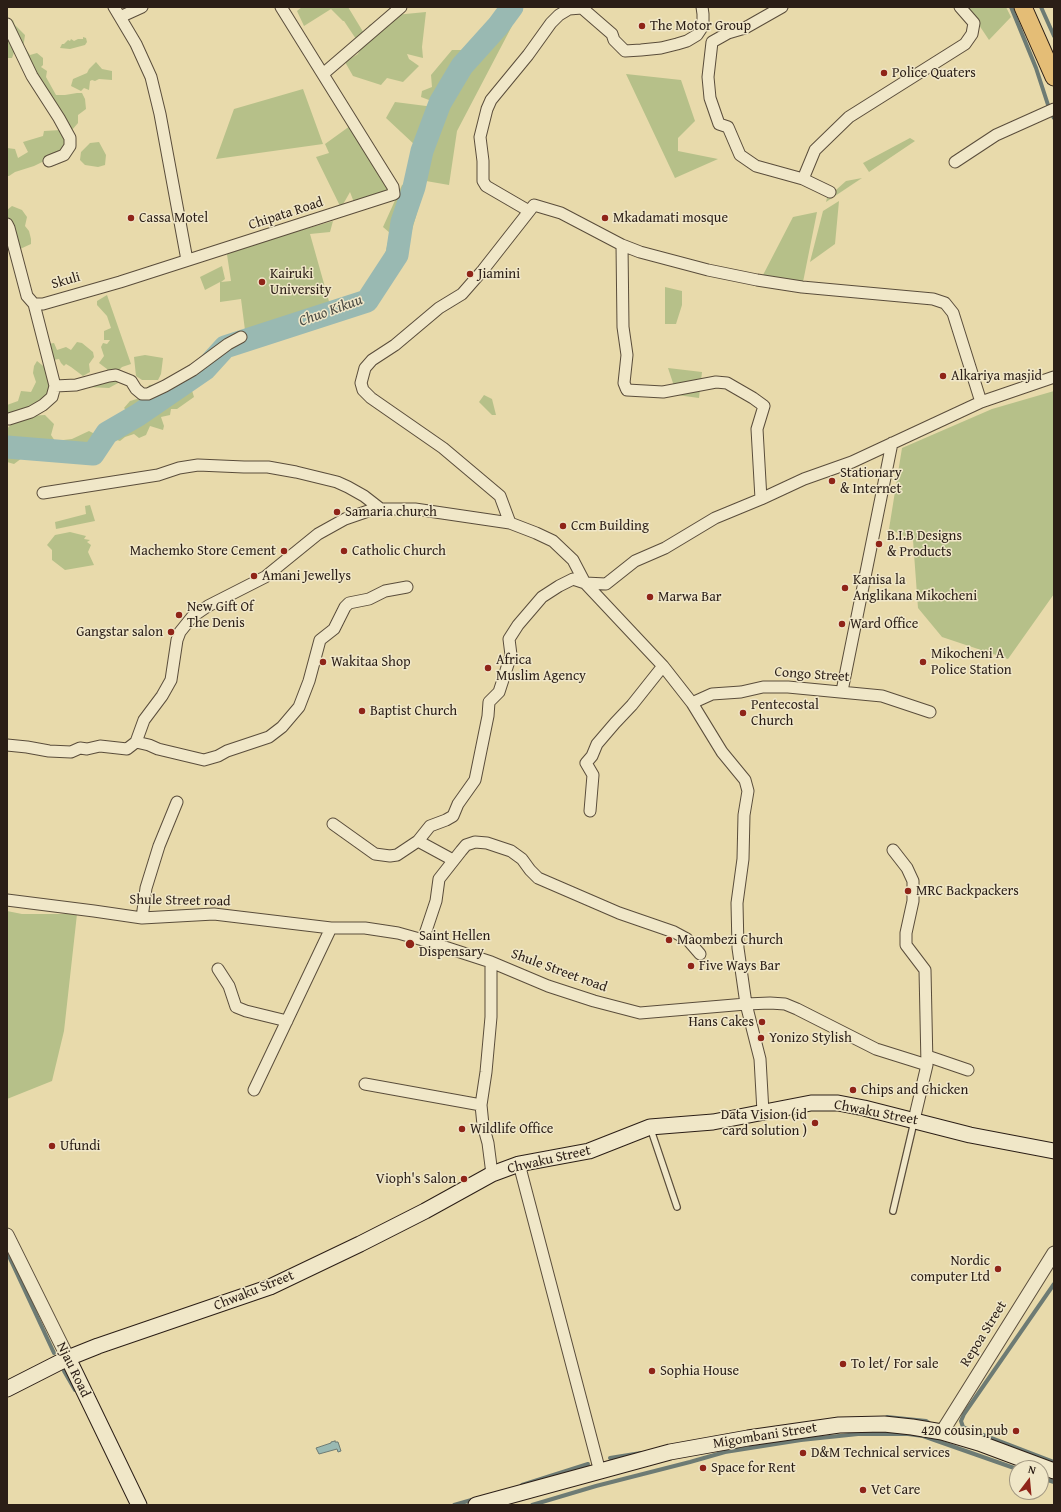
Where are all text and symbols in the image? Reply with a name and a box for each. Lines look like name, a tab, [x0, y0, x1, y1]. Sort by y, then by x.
place label: The Motor Group	[650, 18, 751, 34]
marker: The Motor Group	[637, 21, 647, 31]
place label: Police Quaters	[892, 65, 976, 81]
marker: Police Quaters	[879, 68, 889, 78]
street label: Chipata Road	[247, 194, 325, 234]
place label: Cassa Motel	[139, 210, 208, 226]
place label: Mkadamati mosque	[613, 210, 728, 226]
marker: Cassa Motel	[126, 213, 136, 223]
marker: Mkadamati mosque	[600, 213, 610, 223]
place label: Kairuki University	[270, 266, 331, 298]
place label: Jiamini	[478, 266, 520, 282]
street label: Skuli	[50, 269, 82, 293]
marker: Jiamini	[465, 269, 475, 279]
marker: Kairuki University	[257, 277, 267, 287]
water label: Chuo Kikuu	[297, 291, 365, 331]
place label: Alkariya masjid	[951, 368, 1042, 384]
marker: Alkariya masjid	[938, 371, 948, 381]
place label: Stationary & Internet	[840, 465, 902, 498]
marker: Stationary & Internet	[827, 476, 837, 486]
place label: Samaria church	[345, 504, 437, 520]
marker: Samaria church	[332, 507, 342, 517]
place label: Ccm Building	[571, 518, 649, 534]
marker: Ccm Building	[558, 521, 568, 531]
place label: B.I.B Designs & Products	[887, 528, 962, 560]
marker: B.I.B Designs & Products	[874, 539, 884, 549]
place label: Machemko Store Cement	[130, 543, 276, 559]
place label: Catholic Church	[352, 543, 446, 559]
marker: Machemko Store Cement	[279, 546, 289, 556]
marker: Catholic Church	[339, 546, 349, 556]
place label: Amani Jewellys	[262, 568, 351, 584]
marker: Amani Jewellys	[249, 571, 259, 581]
place label: Kanisa la Anglikana Mikocheni	[853, 572, 977, 604]
marker: Kanisa la Anglikana Mikocheni	[840, 583, 850, 593]
place label: Marwa Bar	[658, 589, 722, 605]
marker: Marwa Bar	[645, 592, 655, 602]
place label: New Gift Of The Denis	[187, 599, 253, 632]
marker: New Gift Of The Denis	[174, 610, 184, 620]
place label: Ward Office	[850, 616, 918, 632]
marker: Ward Office	[837, 619, 847, 629]
place label: Gangstar salon	[76, 624, 163, 640]
marker: Gangstar salon	[166, 627, 176, 637]
place label: Mikocheni A Police Station	[931, 646, 1012, 678]
place label: Africa Muslim Agency	[496, 652, 586, 684]
place label: Wakitaa Shop	[331, 654, 411, 670]
marker: Wakitaa Shop	[318, 657, 328, 667]
marker: Mikocheni A Police Station	[918, 657, 928, 667]
marker: Africa Muslim Agency	[483, 663, 493, 673]
street label: Congo Street	[774, 664, 850, 686]
place label: Pentecostal Church	[751, 697, 819, 730]
place label: Baptist Church	[370, 703, 457, 719]
marker: Baptist Church	[357, 706, 367, 716]
marker: Pentecostal Church	[738, 708, 748, 718]
place label: MRC Backpackers	[916, 883, 1019, 899]
marker: MRC Backpackers	[903, 886, 913, 896]
street label: Shule Street road	[129, 892, 231, 910]
place label: Saint Hellen Dispensary	[419, 928, 490, 960]
place label: Maombezi Church	[677, 932, 783, 948]
marker: Maombezi Church	[664, 935, 674, 945]
marker: Saint Hellen Dispensary	[404, 938, 416, 950]
street label: Shule Street road	[509, 946, 609, 996]
place label: Five Ways Bar	[699, 958, 780, 974]
marker: Five Ways Bar	[686, 961, 696, 971]
place label: Hans Cakes	[688, 1014, 754, 1030]
marker: Hans Cakes	[757, 1017, 767, 1027]
place label: Yonizo Stylish	[769, 1030, 852, 1046]
marker: Yonizo Stylish	[756, 1033, 766, 1043]
place label: Chips and Chicken	[861, 1082, 968, 1098]
marker: Chips and Chicken	[848, 1085, 858, 1095]
street label: Chwaku Street	[833, 1097, 919, 1129]
place label: Data Vision (id card solution )	[721, 1107, 807, 1140]
marker: Data Vision (id card solution )	[810, 1118, 820, 1128]
place label: Wildlife Office	[470, 1121, 553, 1137]
marker: Wildlife Office	[457, 1124, 467, 1134]
place label: Ufundi	[60, 1138, 101, 1154]
marker: Ufundi	[47, 1141, 57, 1151]
street label: Chwaku Street	[506, 1142, 592, 1178]
place label: Vioph's Salon	[376, 1171, 456, 1187]
marker: Vioph's Salon	[459, 1174, 469, 1184]
place label: Nordic computer Ltd	[910, 1253, 990, 1286]
marker: Nordic computer Ltd	[993, 1264, 1003, 1274]
street label: Chwaku Street	[211, 1267, 297, 1315]
street label: Repoa Street	[957, 1298, 1011, 1370]
street label: Njau Road	[52, 1340, 94, 1400]
place label: To let/ For sale	[851, 1356, 939, 1372]
marker: To let/ For sale	[838, 1359, 848, 1369]
place label: Sophia House	[660, 1363, 739, 1379]
marker: Sophia House	[647, 1366, 657, 1376]
street label: Migombani Street	[712, 1419, 818, 1453]
place label: 420 cousin pub	[921, 1423, 1008, 1439]
marker: 420 cousin pub	[1011, 1426, 1021, 1436]
place label: D&M Technical services	[811, 1445, 950, 1461]
marker: D&M Technical services	[798, 1448, 808, 1458]
place label: Space for Rent	[711, 1460, 796, 1476]
north arrow	[1009, 1460, 1049, 1500]
text: N	[1026, 1461, 1038, 1478]
marker: Space for Rent	[698, 1463, 708, 1473]
place label: Vet Care	[871, 1482, 920, 1498]
marker: Vet Care	[858, 1485, 868, 1495]

